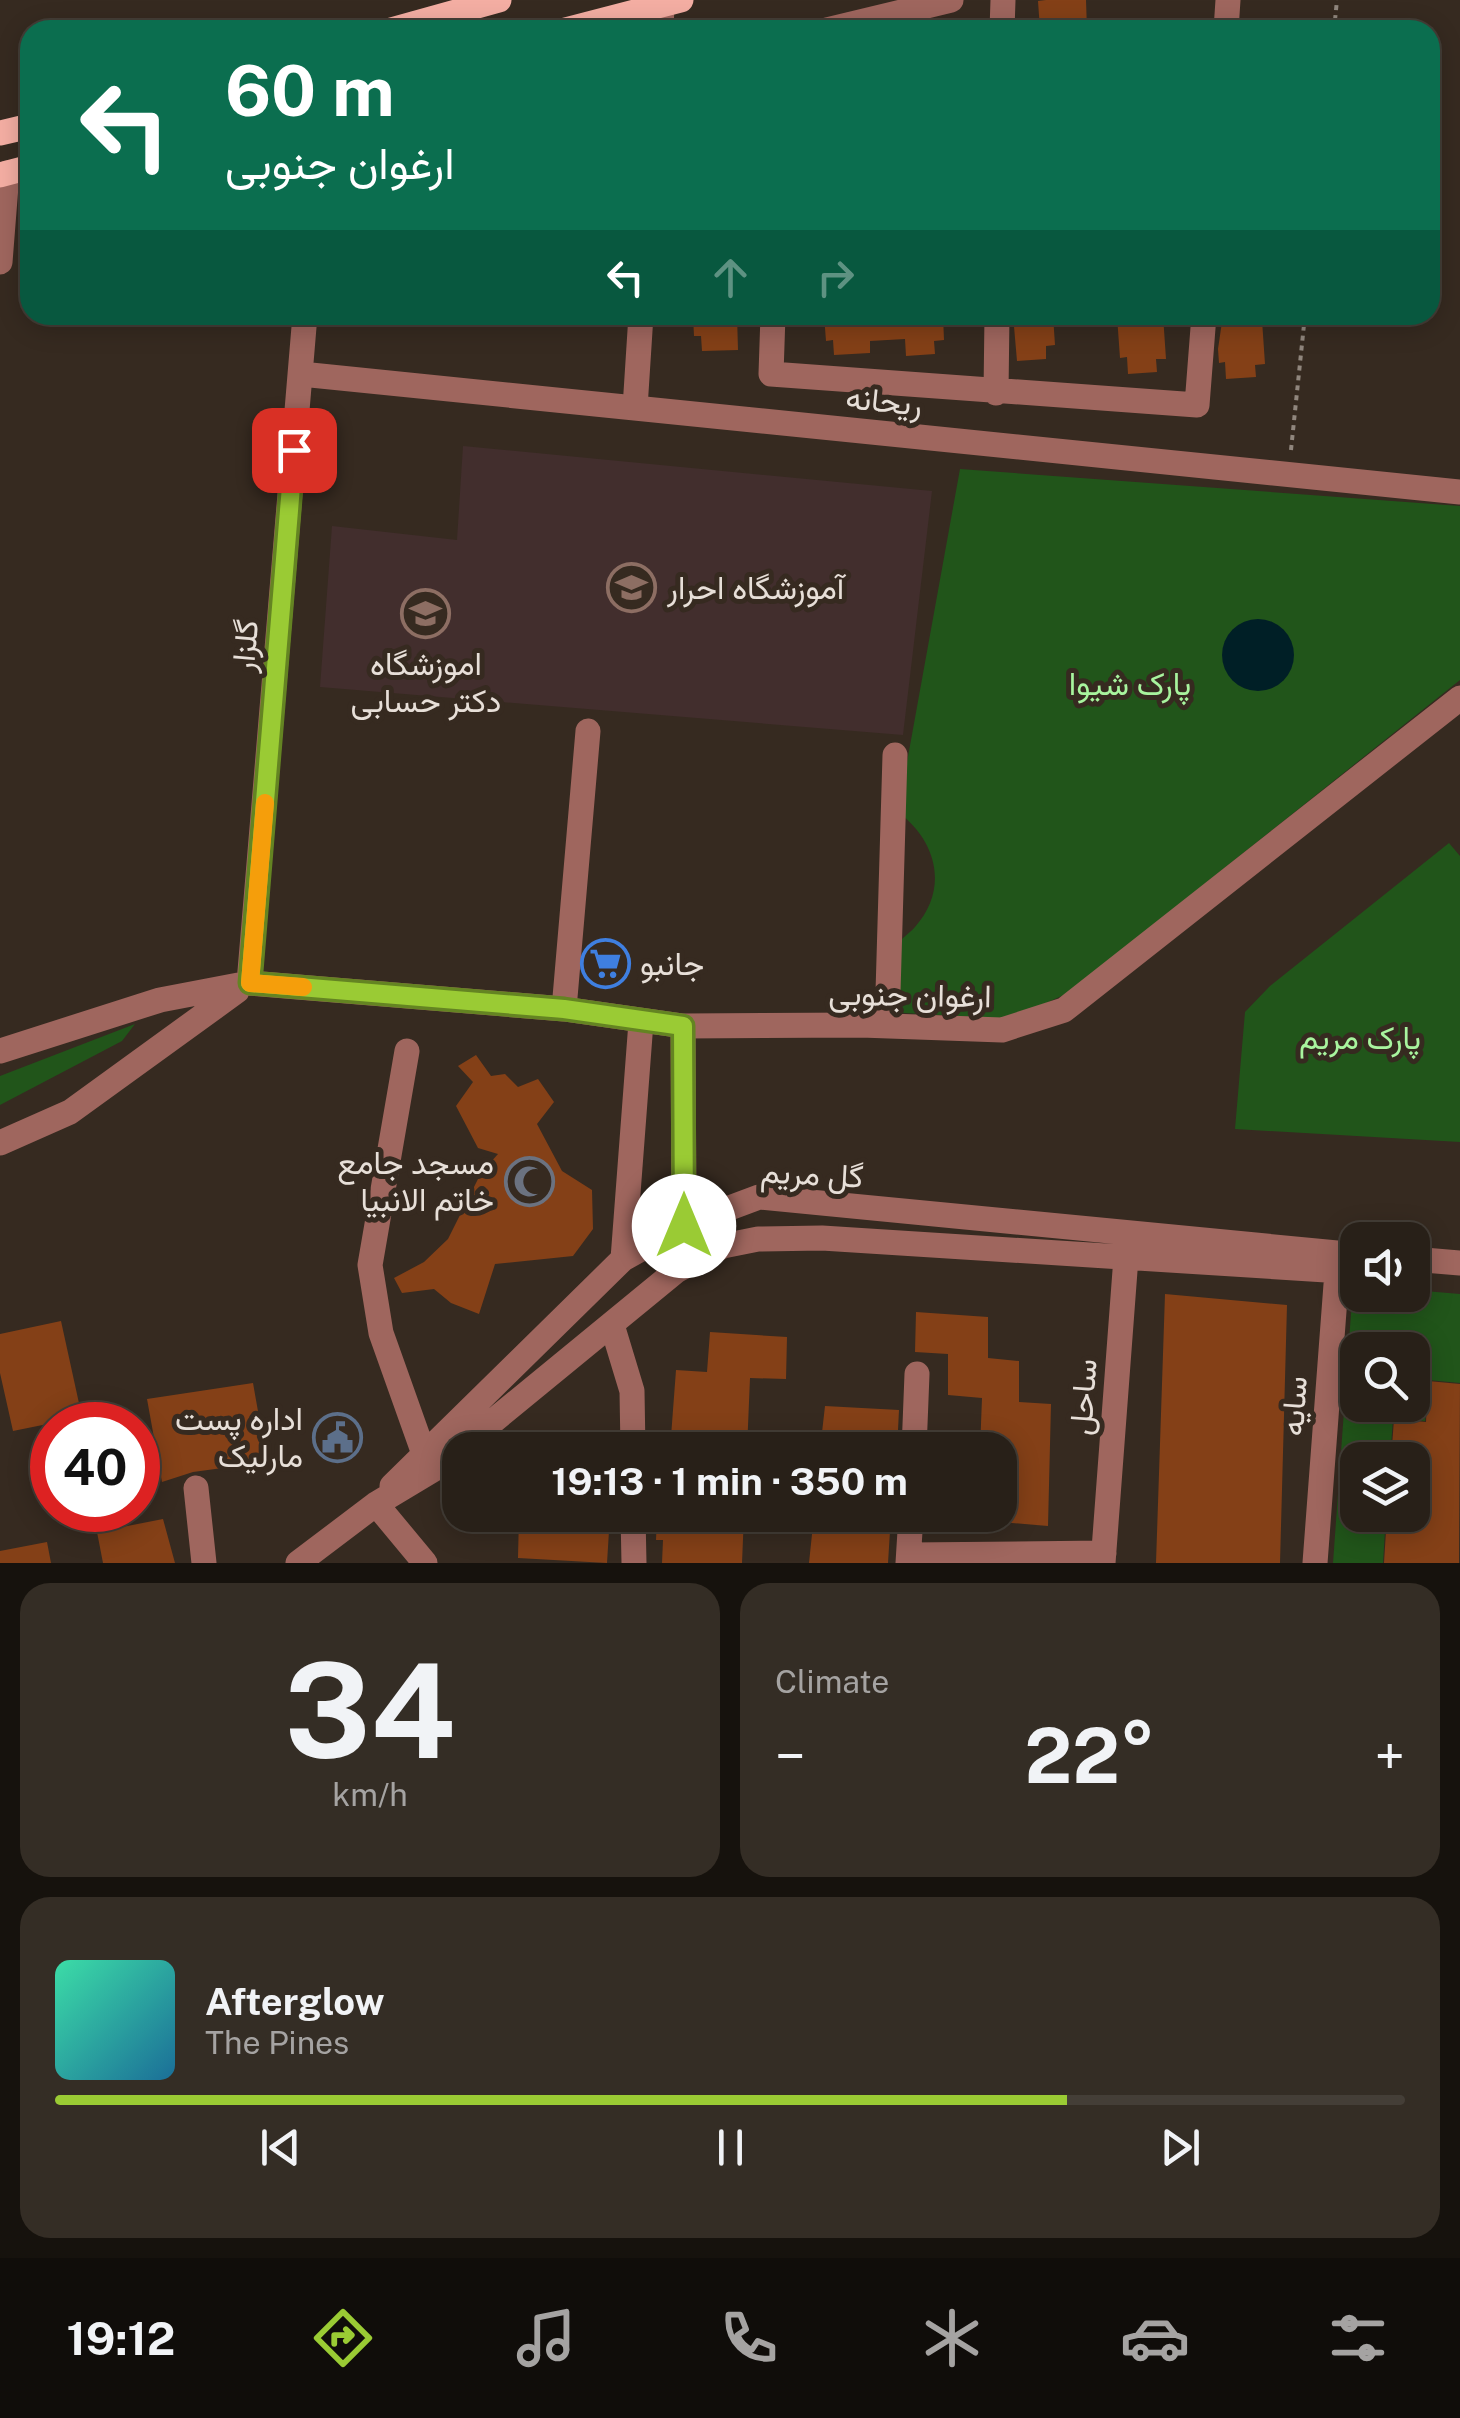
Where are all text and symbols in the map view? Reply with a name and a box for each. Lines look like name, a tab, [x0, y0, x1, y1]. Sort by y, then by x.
text: 60 m	[225, 49, 395, 132]
icon: left	[60, 60, 190, 190]
text: ارغوان جنوبی	[225, 136, 455, 189]
icon: left	[598, 250, 653, 305]
icon: ahead	[703, 250, 758, 305]
icon: right	[808, 250, 863, 305]
street label: ریحانه	[844, 378, 924, 425]
pin	[252, 408, 337, 493]
icon: arrive	[267, 423, 322, 478]
school or university icon: آموزشگاه احرار	[606, 562, 658, 614]
place label: آموزشگاه احرار	[666, 569, 847, 608]
school or university icon: اموزشگاه دکتر حسابی	[400, 588, 452, 640]
street label: گلزار	[224, 618, 267, 675]
place label: اموزشگاه دکتر حسابی	[351, 645, 501, 721]
park label: پارک شیوا	[1069, 665, 1191, 706]
supermarket icon: جانبو	[579, 938, 631, 990]
place label: جانبو	[640, 945, 704, 984]
street label: ارغوان جنوبی	[828, 975, 992, 1016]
park label: پارک مریم	[1299, 1019, 1421, 1060]
place label: مسجد جامع خاتم الانبیا	[337, 1144, 494, 1221]
street label: گل مریم	[759, 1152, 864, 1198]
mosque icon: مسجد جامع خاتم الانبیا	[503, 1155, 555, 1207]
position arrow	[632, 1174, 736, 1278]
map controls	[1340, 1222, 1430, 1532]
button: sound	[1340, 1222, 1430, 1312]
button: search	[1340, 1332, 1430, 1422]
street label: ساحل	[1061, 1358, 1105, 1436]
street label: سایه	[1273, 1375, 1314, 1437]
place label: اداره پست مارلیک	[175, 1400, 303, 1476]
speed limit sign: 40	[30, 1402, 160, 1532]
public building icon: اداره پست مارلیک	[312, 1411, 364, 1463]
button: layers	[1340, 1442, 1430, 1532]
text: 19:13 · 1 min · 350 m	[551, 1459, 908, 1504]
text: 34	[284, 1635, 456, 1787]
text: Climate	[775, 1663, 889, 1700]
text: 22°	[1025, 1712, 1155, 1800]
text: −	[775, 1724, 806, 1788]
text: +	[1375, 1724, 1405, 1788]
text: km/h	[332, 1776, 408, 1813]
text: Afterglow	[205, 1979, 385, 2024]
text: The Pines	[205, 2024, 349, 2061]
icon: previous	[253, 2120, 308, 2175]
icon: pause	[703, 2120, 758, 2175]
icon: next	[1153, 2120, 1208, 2175]
icon: directions	[308, 2303, 378, 2373]
icon: music	[511, 2303, 581, 2373]
icon: phone	[714, 2303, 784, 2373]
icon: climate	[917, 2303, 987, 2373]
icon: car	[1120, 2303, 1190, 2373]
icon: filters	[1323, 2303, 1393, 2373]
text: 19:12	[67, 2312, 175, 2365]

